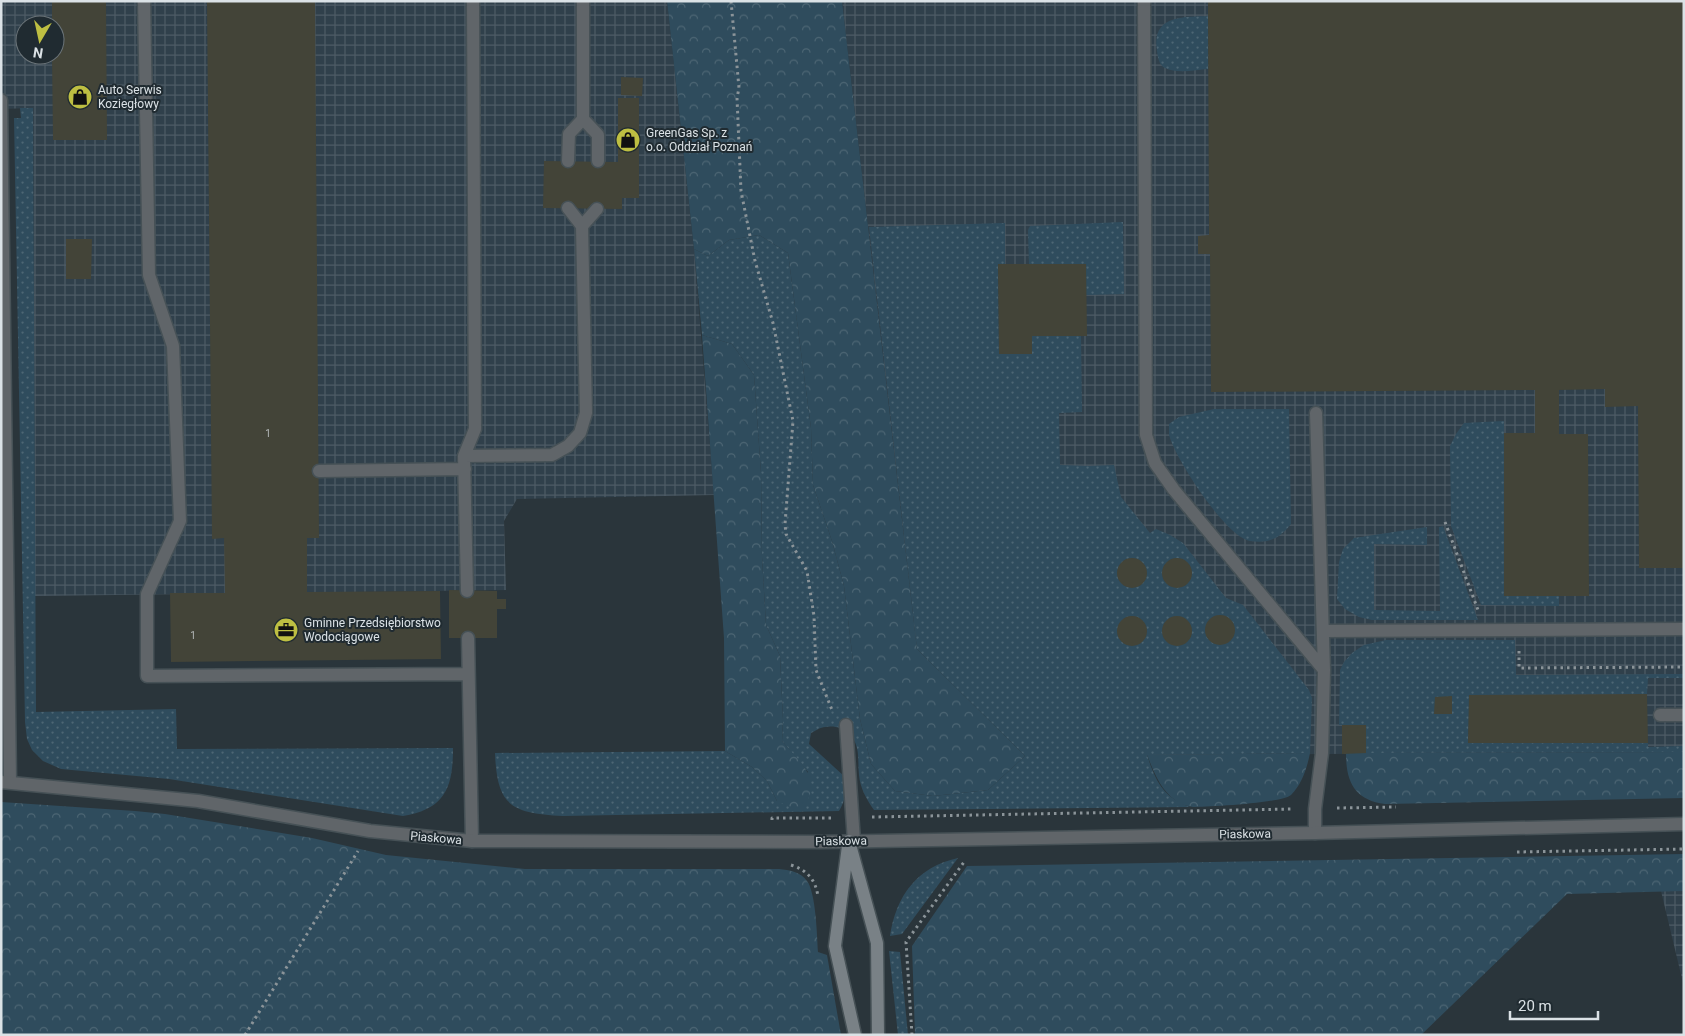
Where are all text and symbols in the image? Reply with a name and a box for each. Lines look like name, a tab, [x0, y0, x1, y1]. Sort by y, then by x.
north arrow	[15, 15, 65, 65]
text: N	[32, 44, 44, 62]
place label: Auto Serwis Koziegłowy	[98, 83, 162, 111]
shop icon: Auto Serwis Koziegłowy	[67, 84, 93, 110]
place label: GreenGas Sp. z o.o. Oddział Poznań	[646, 126, 752, 154]
shop icon: GreenGas Sp. z o.o. Oddział Poznań	[615, 127, 641, 153]
house number: 1	[265, 428, 271, 439]
place label: Gminne Przedsiębiorstwo Wodociągowe	[304, 616, 441, 644]
office icon: Gminne Przedsiębiorstwo Wodociągowe	[273, 617, 299, 643]
house number: 1	[190, 630, 196, 641]
street label: Piaskowa	[1219, 827, 1271, 841]
street label: Piaskowa	[410, 829, 462, 847]
street label: Piaskowa	[815, 834, 867, 848]
scale bar	[1510, 988, 1598, 1020]
text: 20 m	[1518, 997, 1552, 1015]

